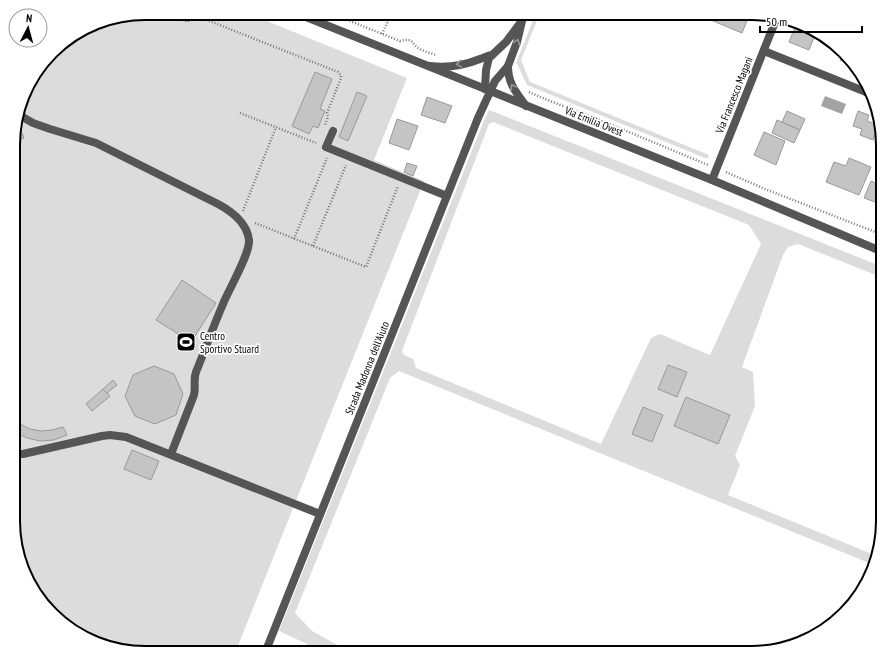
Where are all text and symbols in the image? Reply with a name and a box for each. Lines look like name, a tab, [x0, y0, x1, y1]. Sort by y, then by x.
north arrow	[8, 8, 48, 48]
scale bar	[760, 8, 862, 34]
text: N	[25, 11, 33, 25]
text: 50 m	[766, 14, 787, 29]
one-way arrow	[512, 39, 520, 46]
street label: Via Francesco Magani	[712, 55, 756, 136]
one-way arrow	[456, 59, 462, 68]
one-way arrow	[511, 84, 518, 92]
street label: Via Emilia Ovest	[562, 103, 625, 139]
street label: Strada Madonna dell'Aiuto	[342, 319, 392, 417]
place label: Centro Sportivo Stuard	[200, 329, 259, 356]
sports icon: Centro Sportivo Stuard	[175, 331, 197, 353]

